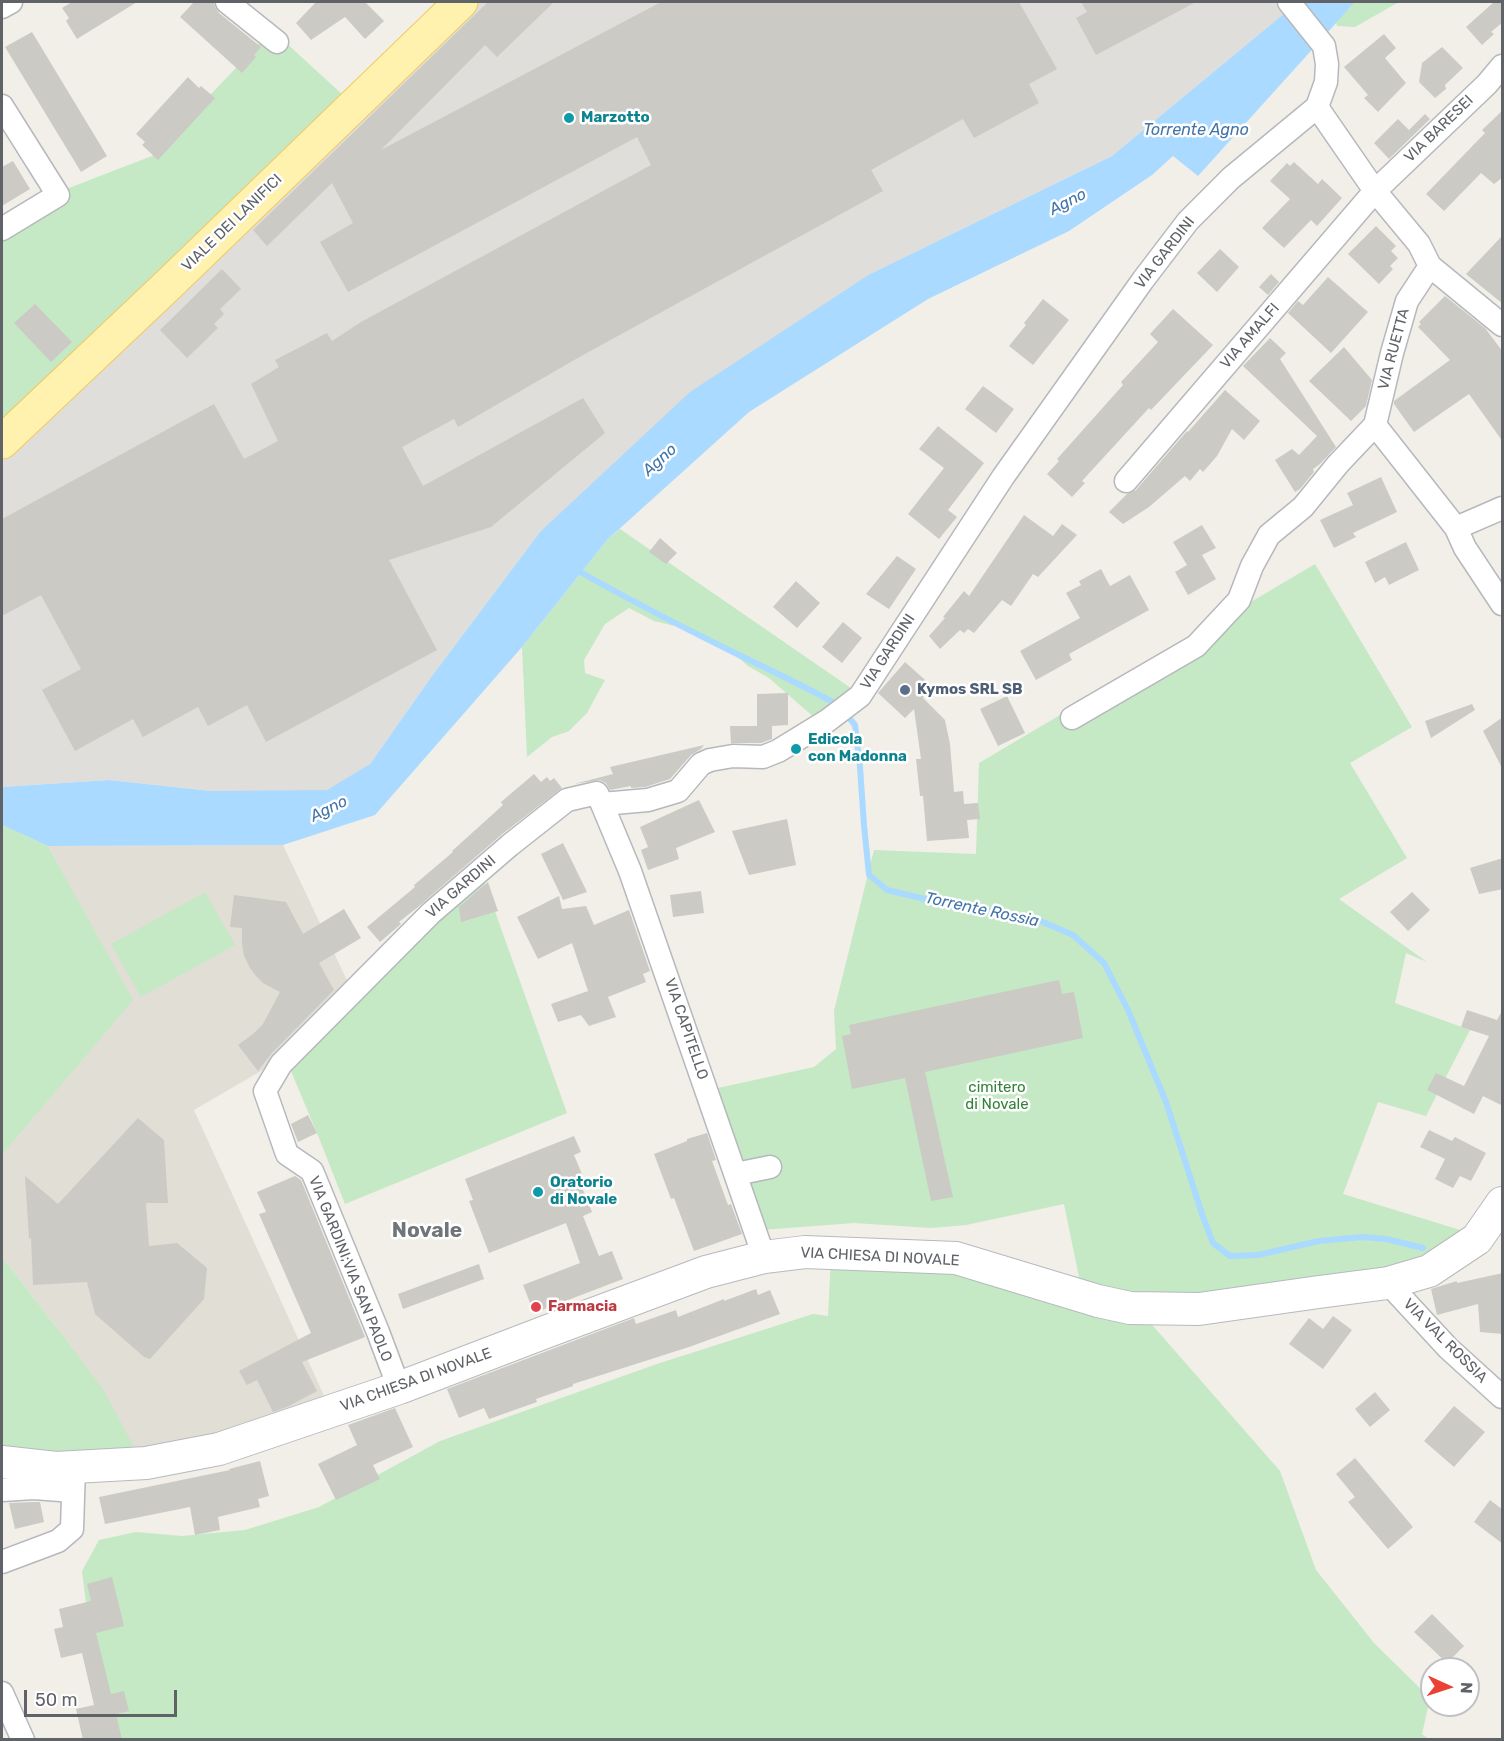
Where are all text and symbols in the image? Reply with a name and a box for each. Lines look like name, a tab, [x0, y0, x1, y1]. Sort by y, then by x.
street label: VIA BARESEI	[1401, 92, 1477, 166]
place label: Marzotto	[581, 109, 650, 127]
marker: Marzotto	[562, 111, 576, 125]
water label: Torrente Agno	[1143, 120, 1249, 140]
street label: VIALE DEI LANIFICI	[178, 171, 286, 275]
water label: Agno	[1046, 185, 1090, 219]
street label: VIA GARDINI	[1131, 213, 1199, 293]
street label: VIA AMALFI	[1217, 300, 1283, 372]
street label: VIA RUETTA	[1375, 306, 1413, 392]
water label: Agno	[639, 440, 681, 480]
street label: VIA GARDINI	[857, 611, 919, 693]
place label: Kymos SRL SB	[917, 681, 1023, 699]
marker: Kymos SRL SB	[898, 683, 912, 697]
place label: Edicola con Madonna	[808, 731, 907, 766]
marker: Edicola con Madonna	[789, 742, 803, 756]
water label: Agno	[307, 792, 351, 826]
street label: VIA GARDINI	[422, 852, 500, 922]
water label: Torrente Rossia	[923, 889, 1041, 931]
street label: VIA CAPITELLO	[660, 976, 712, 1082]
park label: cimitero di Novale	[965, 1079, 1029, 1114]
street label: VIA GARDINI;VIA SAN PAOLO	[304, 1174, 396, 1364]
place label: Oratorio di Novale	[550, 1174, 617, 1209]
marker: Oratorio di Novale	[531, 1185, 545, 1199]
district label: Novale	[392, 1218, 462, 1244]
street label: VIA CHIESA DI NOVALE	[800, 1244, 960, 1270]
street label: VIA VAL ROSSIA	[1399, 1295, 1491, 1387]
place label: Farmacia	[548, 1298, 617, 1316]
marker: Farmacia	[529, 1300, 543, 1314]
street label: VIA CHIESA DI NOVALE	[338, 1344, 494, 1416]
north arrow	[1420, 1657, 1480, 1717]
scale bar	[27, 1678, 180, 1716]
text: N	[1457, 1682, 1476, 1694]
text: 50 m	[35, 1689, 78, 1711]

